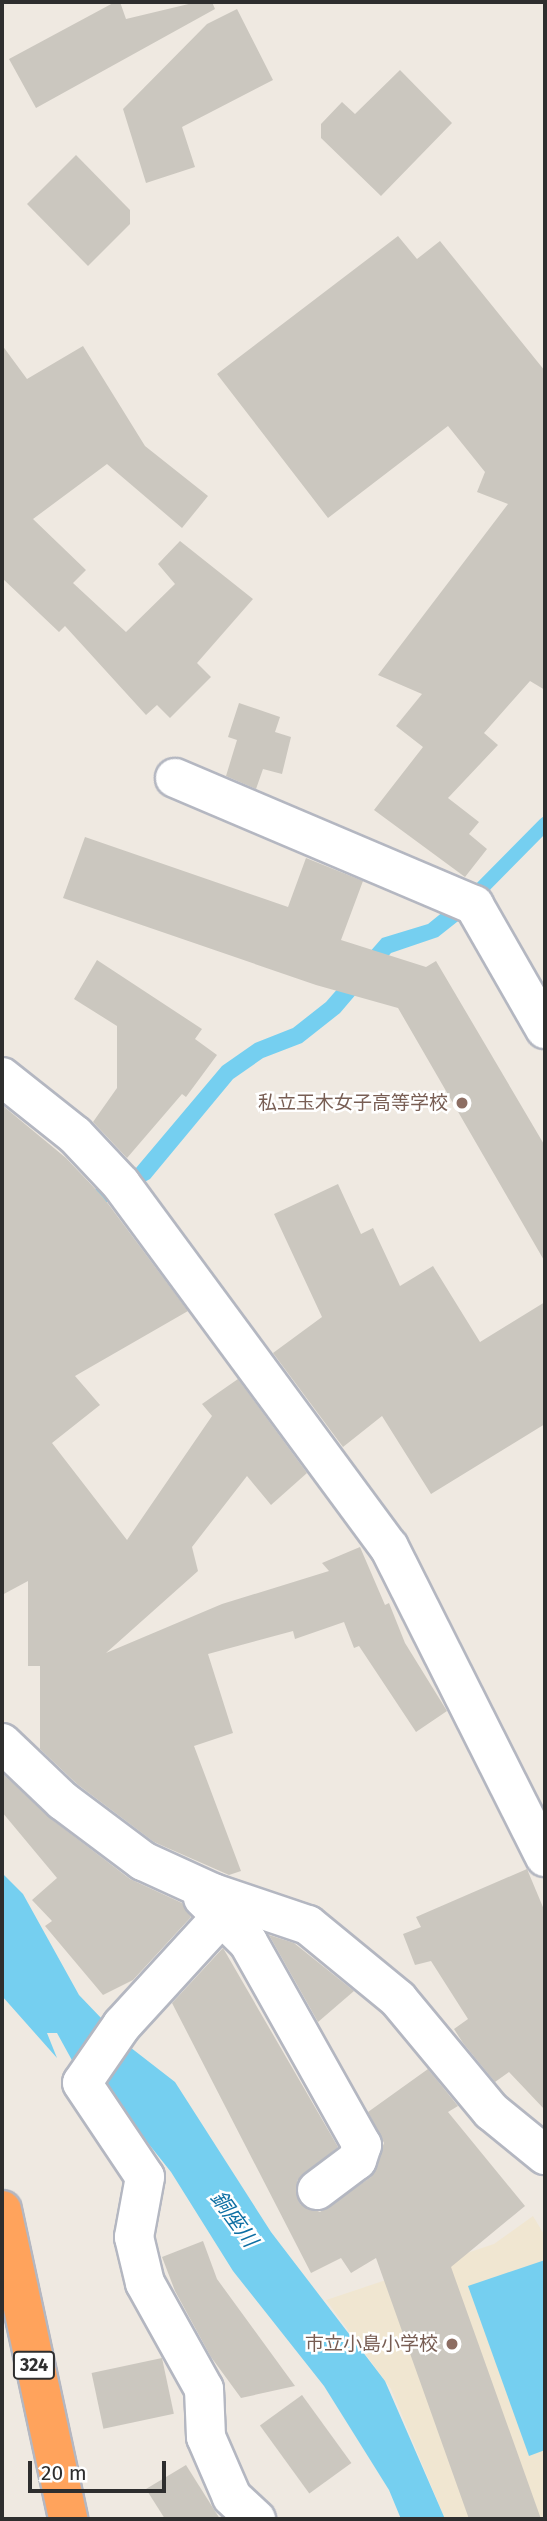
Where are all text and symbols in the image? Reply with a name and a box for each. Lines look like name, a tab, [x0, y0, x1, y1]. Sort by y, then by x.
place label: 私立玉木女子高等学校	[258, 1092, 448, 1114]
marker: 私立玉木女子高等学校	[454, 1095, 470, 1111]
water label: 銅座川	[205, 2186, 263, 2252]
place label: 市立小島小学校	[305, 2333, 438, 2355]
marker: 市立小島小学校	[444, 2336, 460, 2352]
road number: 324	[11, 2350, 57, 2379]
scale bar	[32, 2448, 170, 2492]
text: 20 m	[41, 2460, 87, 2486]

